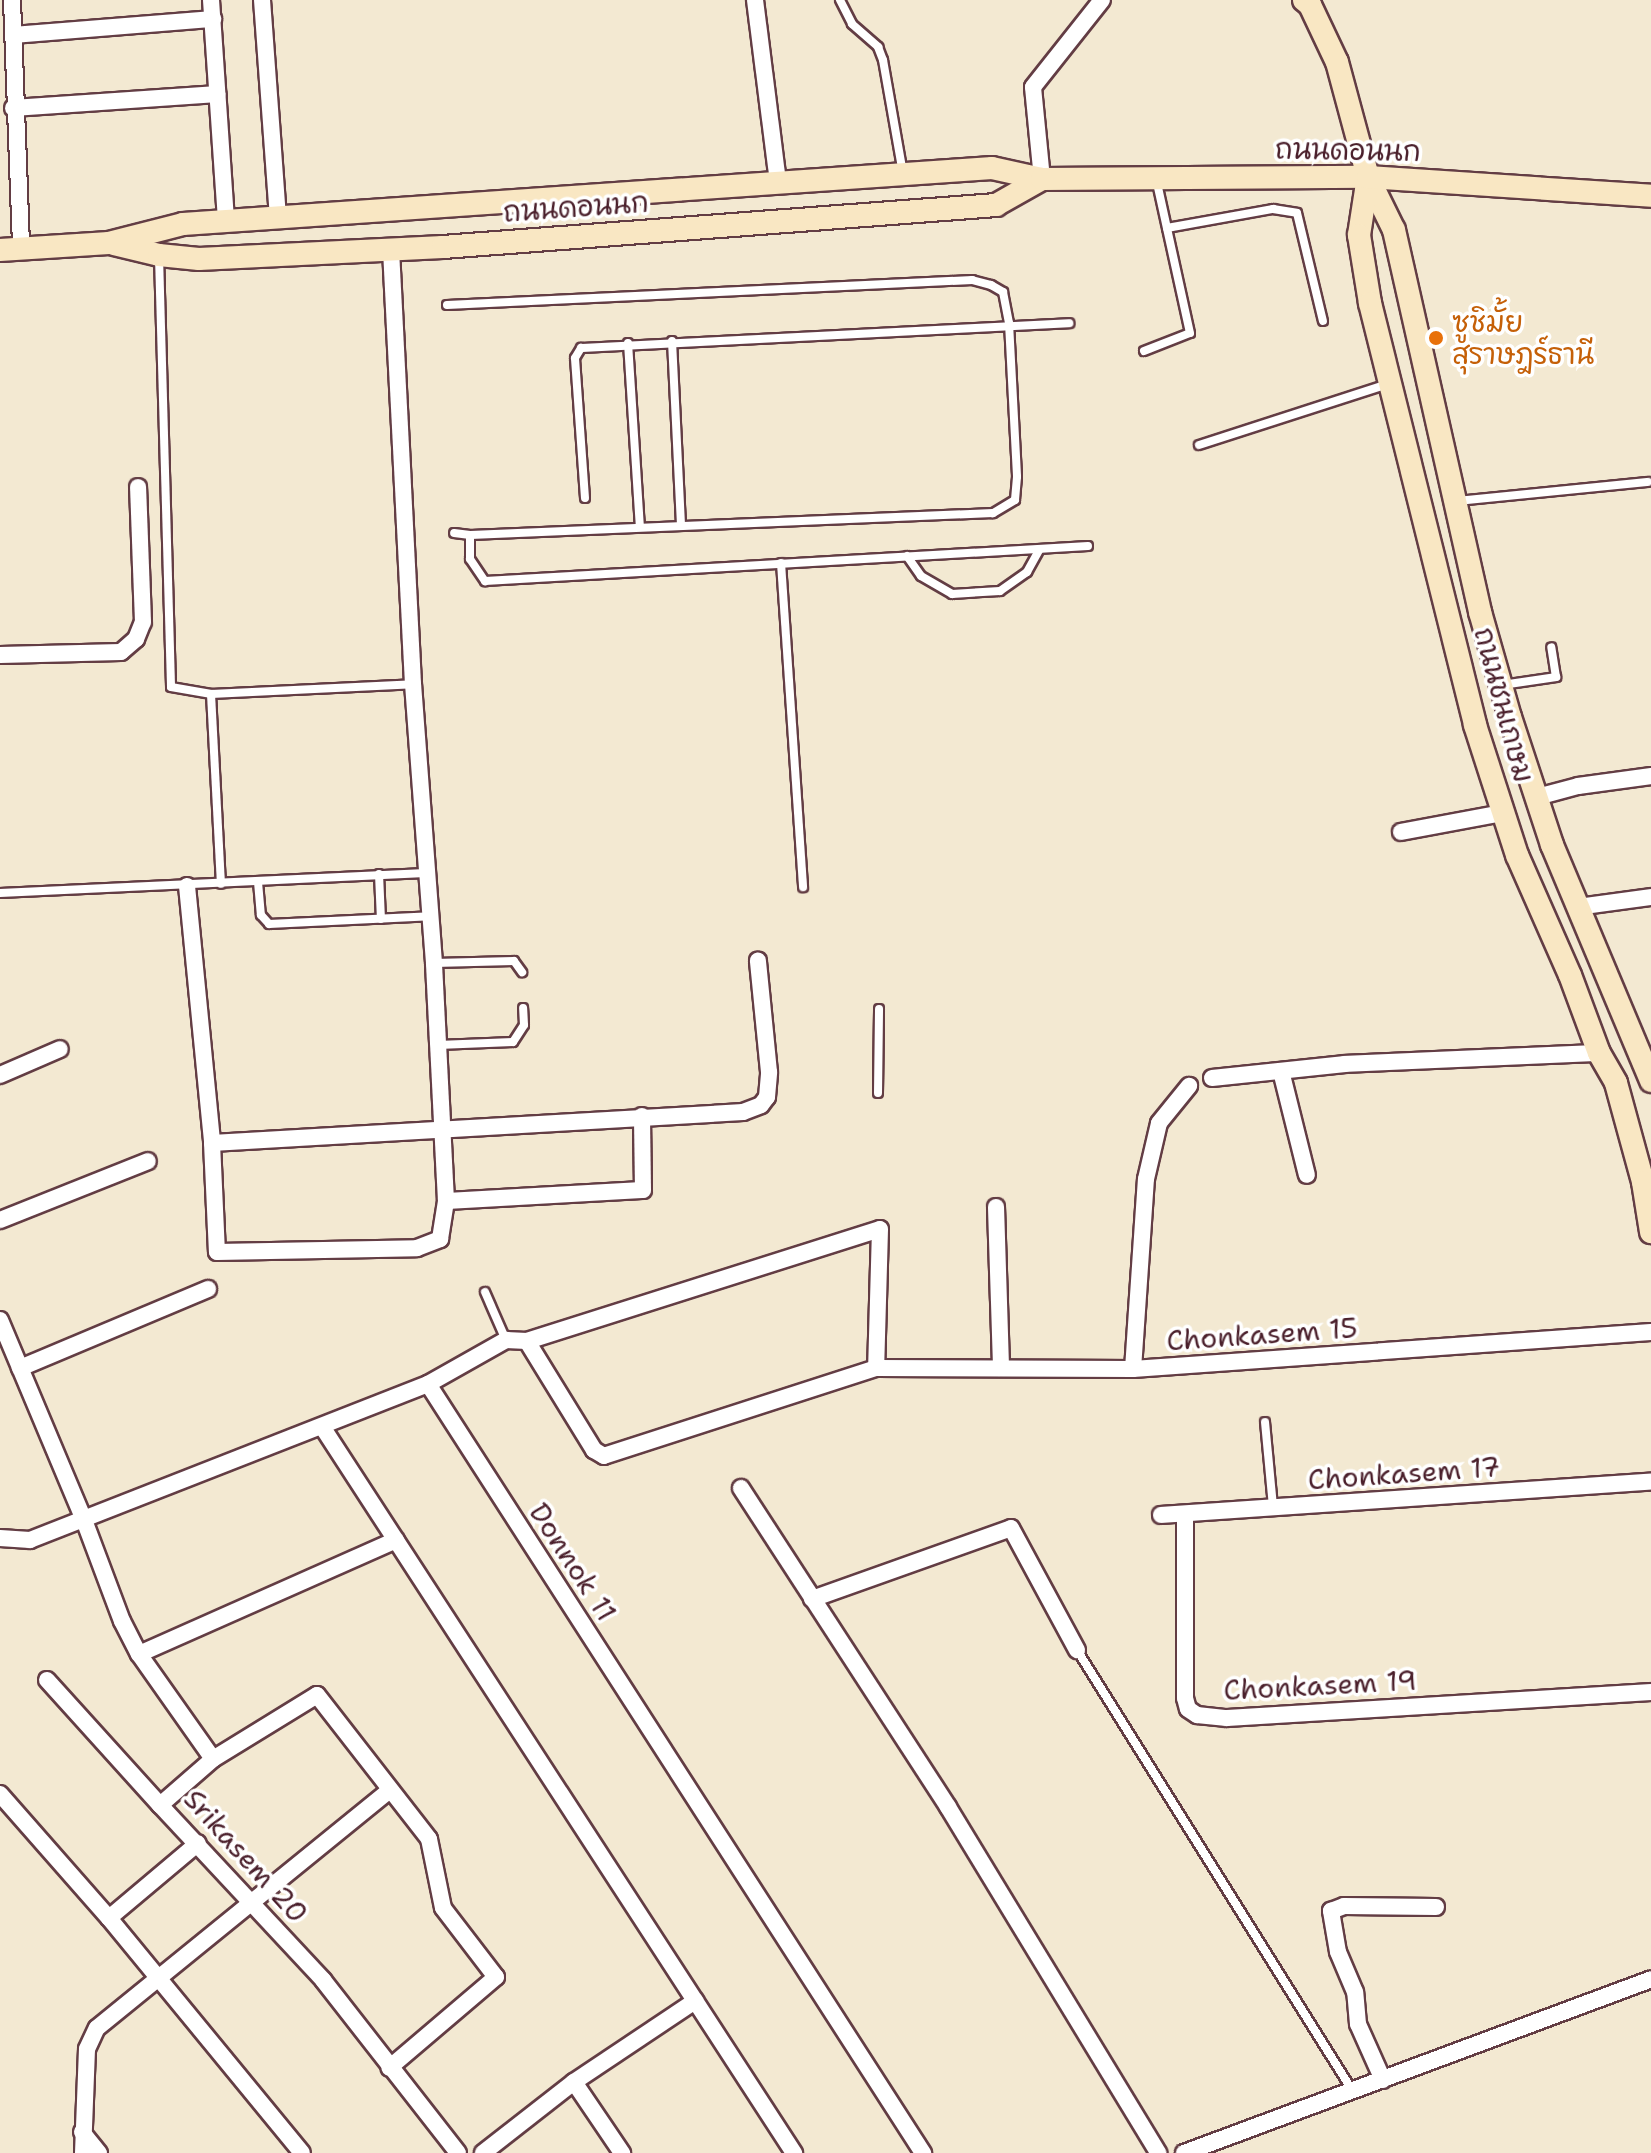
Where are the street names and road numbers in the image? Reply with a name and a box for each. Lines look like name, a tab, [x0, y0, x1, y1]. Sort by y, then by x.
street label: ถนนดอนนก	[1275, 132, 1421, 168]
street label: ถนนดอนนก	[502, 185, 650, 229]
street label: ถนนชนเกษม	[1467, 624, 1541, 786]
street label: Chonkasem 15	[1165, 1311, 1359, 1357]
street label: Chonkasem 17	[1307, 1450, 1501, 1496]
street label: Donnok 11	[522, 1497, 624, 1627]
street label: Chonkasem 19	[1223, 1663, 1417, 1707]
street label: Srikasem 20	[177, 1782, 315, 1930]

